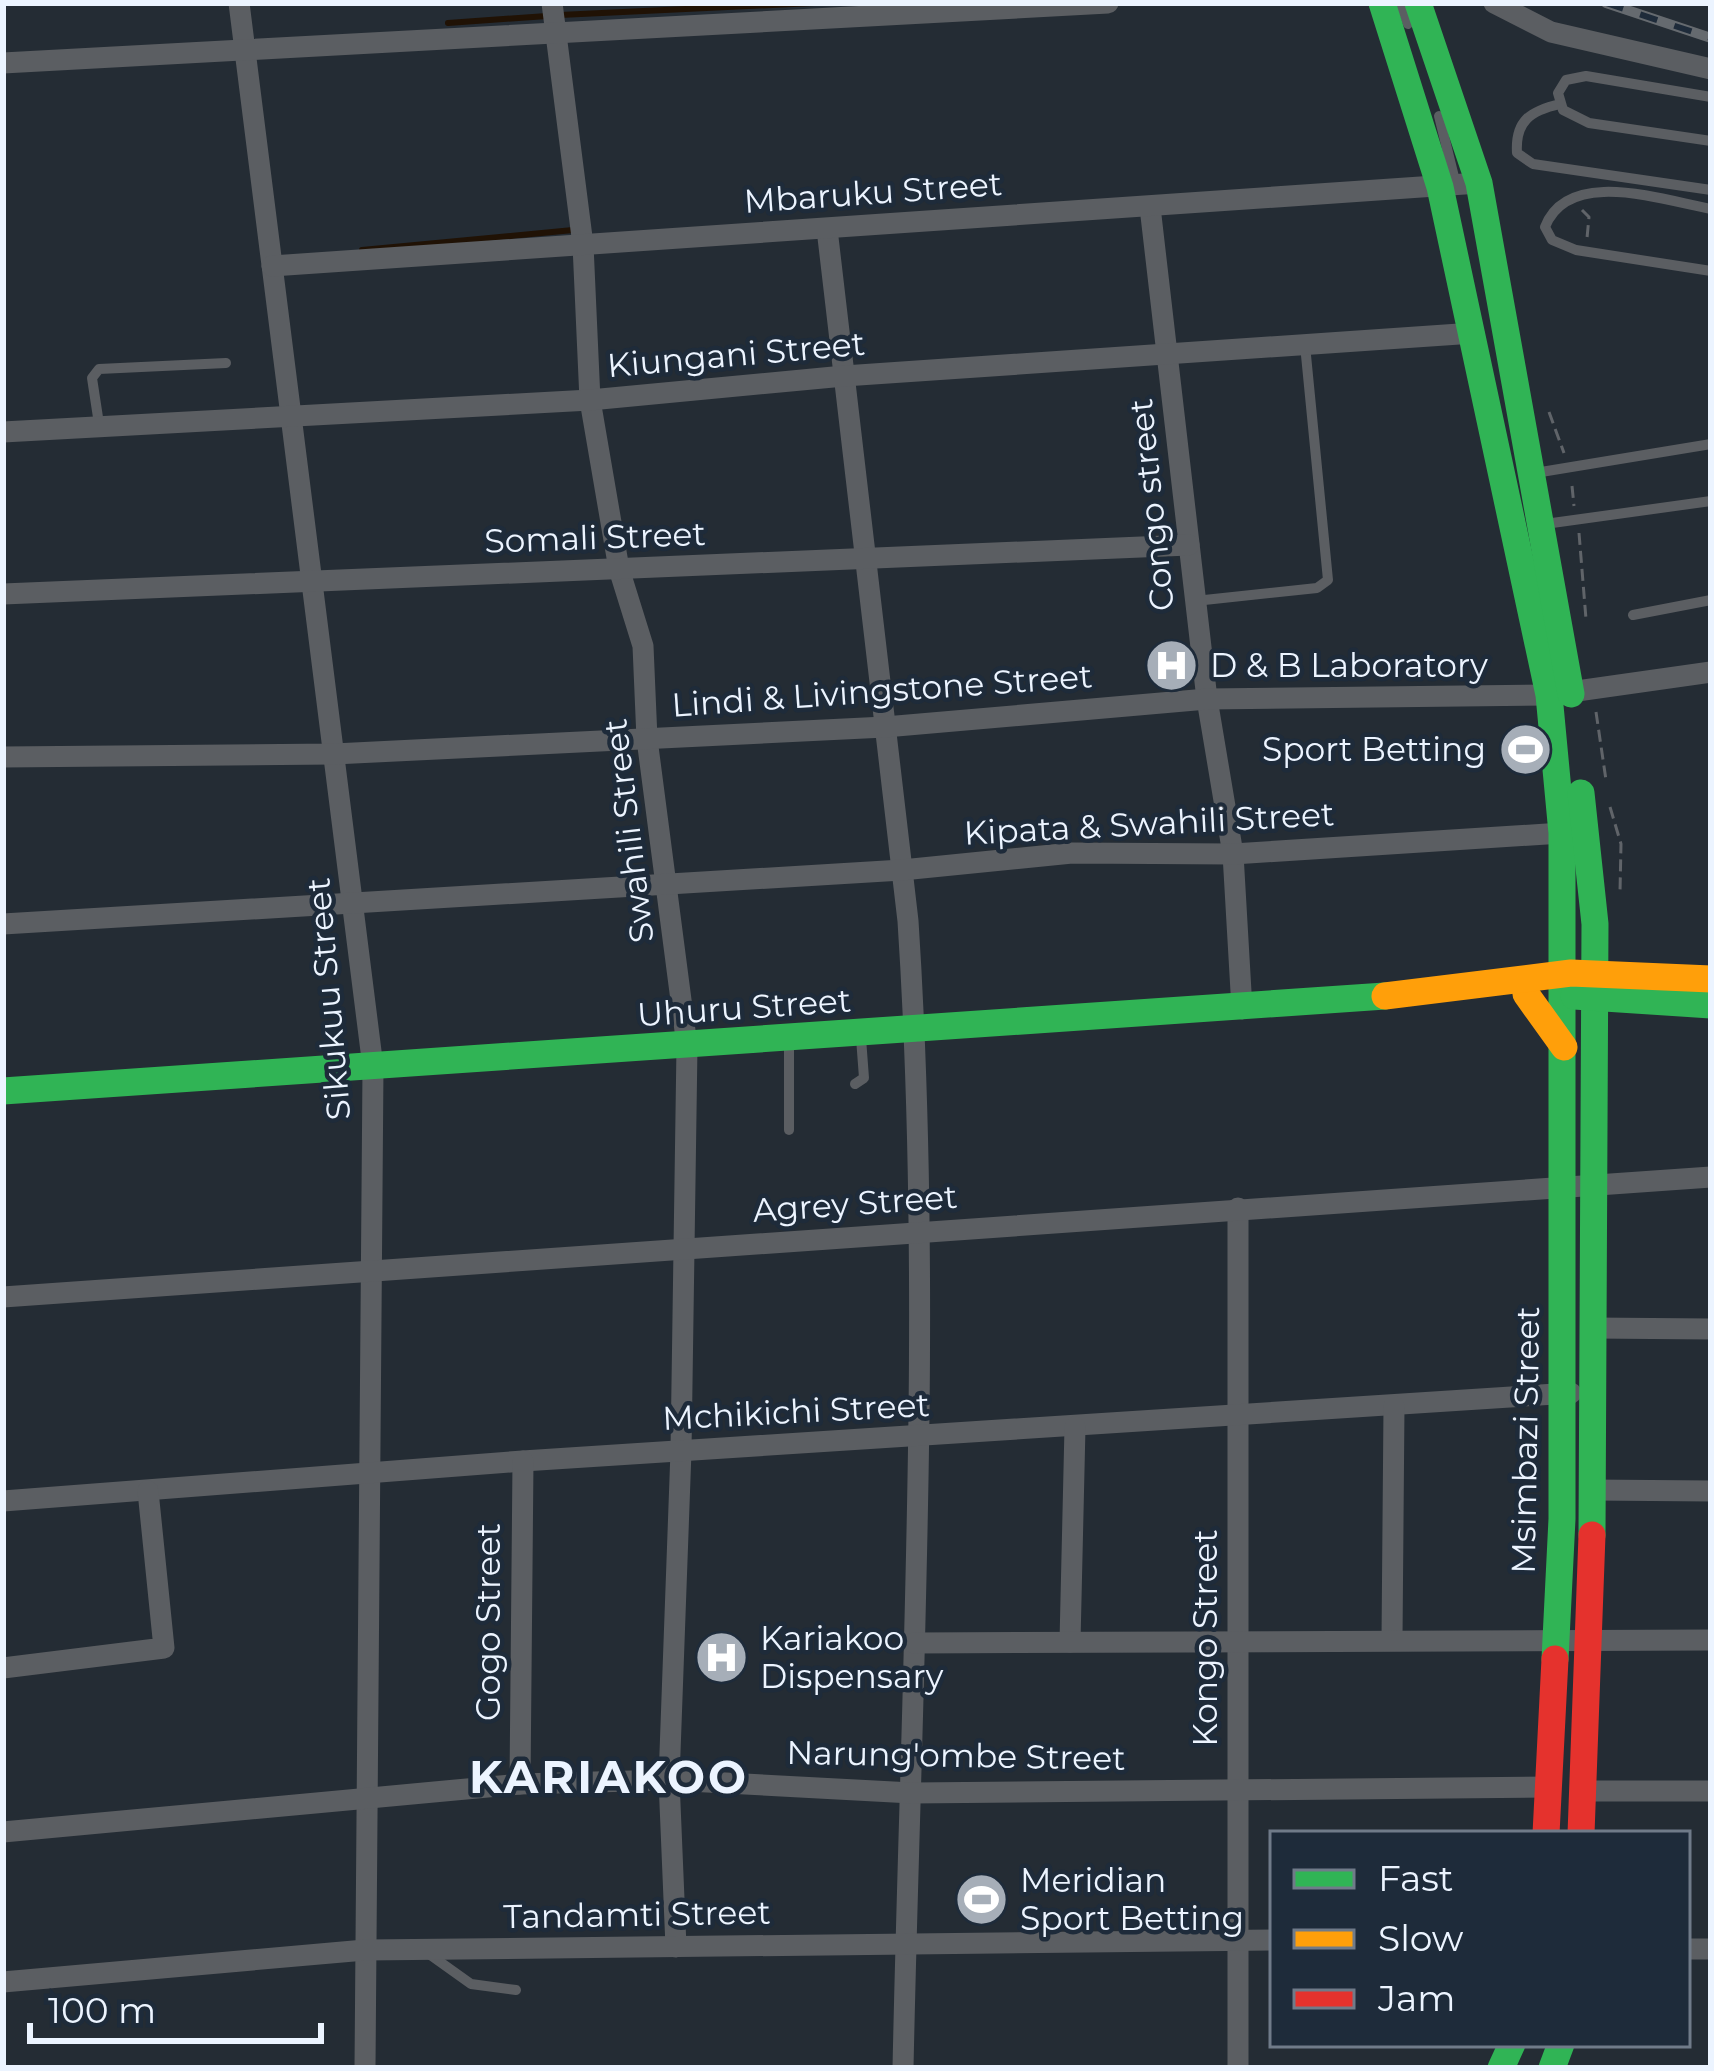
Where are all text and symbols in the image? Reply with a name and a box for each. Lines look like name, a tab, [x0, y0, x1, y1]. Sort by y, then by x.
street label: Mbaruku Street	[743, 163, 1003, 221]
street label: Kiungani Street	[605, 323, 867, 385]
street label: Congo street	[1120, 397, 1182, 613]
street label: Somali Street	[484, 513, 706, 561]
hospital icon: D & B Laboratory	[1143, 637, 1199, 693]
place label: D & B Laboratory	[1210, 645, 1488, 685]
street label: Lindi & Livingstone Street	[670, 655, 1094, 725]
street label: Swahili Street	[594, 717, 662, 945]
sports icon: Sport Betting	[1497, 721, 1553, 777]
place label: Sport Betting	[1262, 729, 1486, 769]
street label: Kipata & Swahili Street	[963, 793, 1335, 853]
street label: Sikukuu Street	[297, 876, 359, 1122]
street label: Uhuru Street	[636, 980, 852, 1034]
street label: Agrey Street	[751, 1176, 959, 1230]
street label: Msimbazi Street	[1503, 1306, 1547, 1574]
street label: Mchikichi Street	[661, 1384, 931, 1438]
street label: Gogo Street	[468, 1523, 508, 1721]
street label: Kongo Street	[1185, 1529, 1225, 1747]
place label: Kariakoo Dispensary	[760, 1618, 943, 1696]
hospital icon: Kariakoo Dispensary	[693, 1629, 749, 1685]
street label: Narung'ombe Street	[786, 1732, 1126, 1778]
district label: KARIAKOO	[469, 1749, 749, 1804]
legend	[1270, 1831, 1690, 2047]
text: Fast	[1378, 1856, 1453, 1900]
place label: Meridian Sport Betting	[1020, 1860, 1244, 1938]
sports icon: Meridian Sport Betting	[953, 1871, 1009, 1927]
street label: Tandamti Street	[503, 1892, 771, 1936]
text: Slow	[1378, 1916, 1464, 1960]
scale bar	[30, 1969, 321, 2043]
text: Jam	[1377, 1976, 1455, 2020]
text: 100 m	[48, 1988, 156, 2032]

